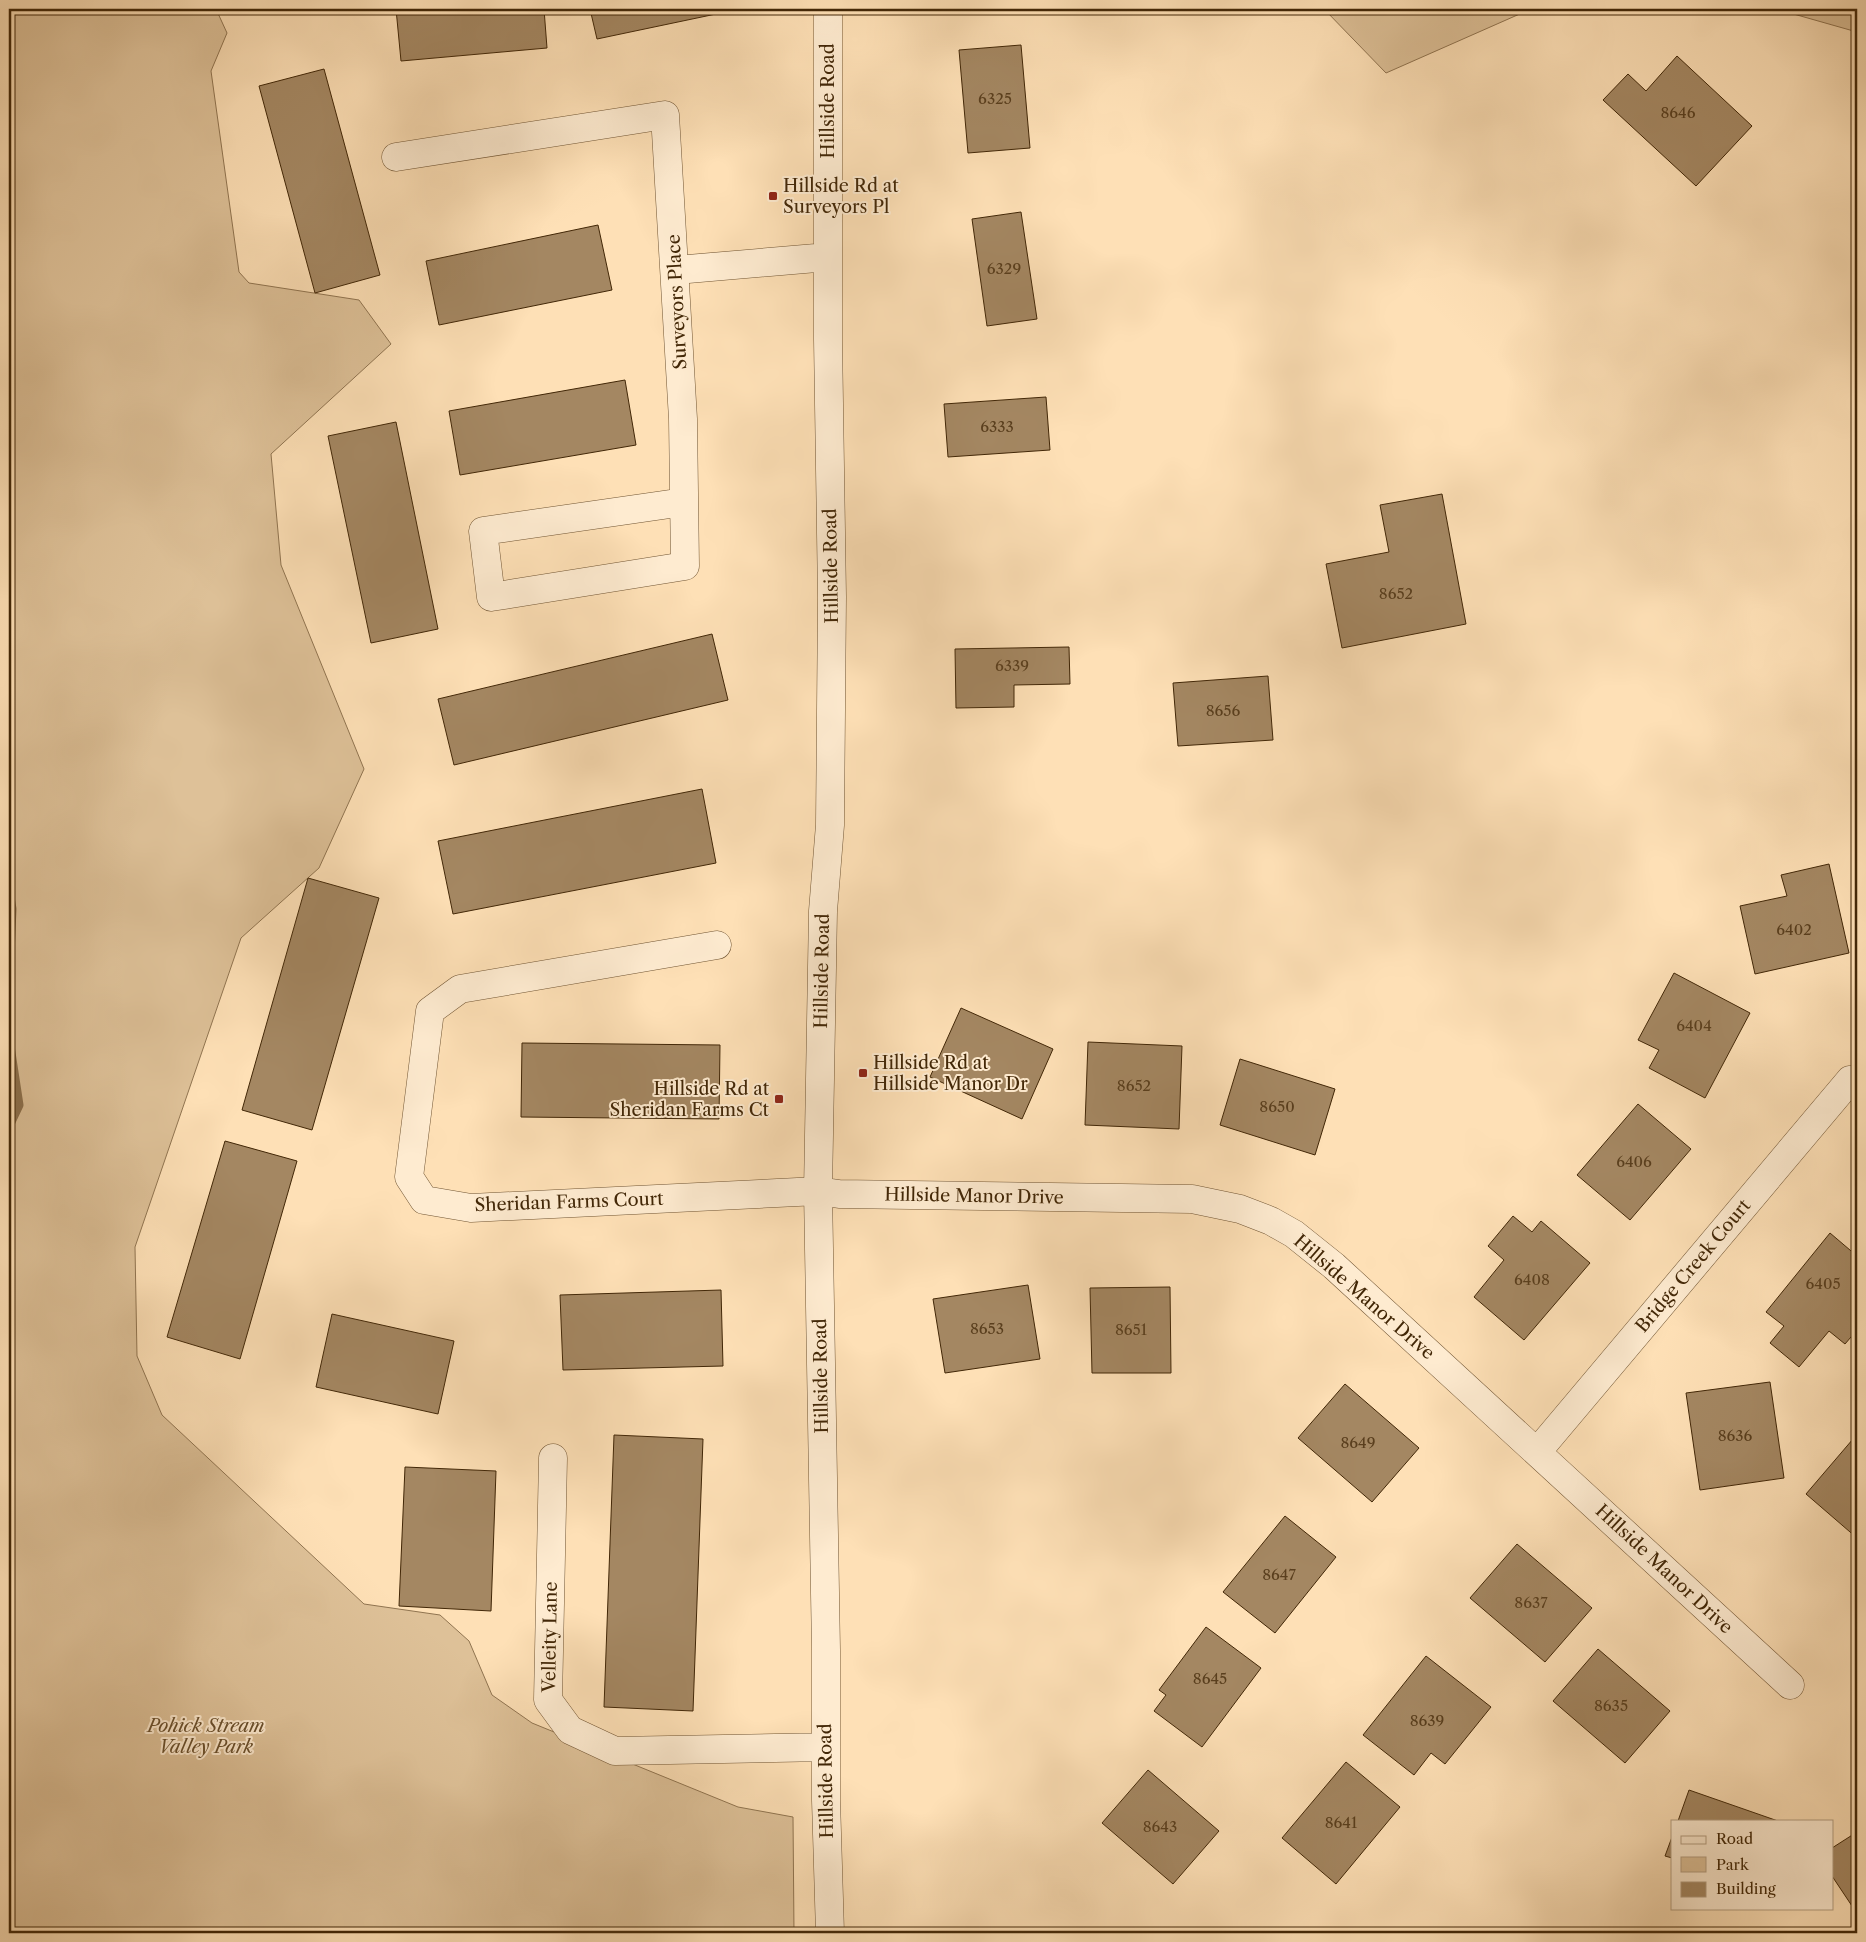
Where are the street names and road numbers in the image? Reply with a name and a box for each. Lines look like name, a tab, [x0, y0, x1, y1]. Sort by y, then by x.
street label: Hillside Road	[817, 43, 839, 159]
street label: Surveyors Place	[662, 234, 692, 370]
street label: Hillside Road	[819, 508, 843, 624]
street label: Hillside Road	[810, 913, 834, 1029]
street label: Hillside Manor Drive	[884, 1183, 1064, 1209]
street label: Sheridan Farms Court	[474, 1188, 665, 1216]
street label: Bridge Creek Court	[1631, 1194, 1755, 1337]
street label: Hillside Manor Drive	[1289, 1230, 1439, 1364]
street label: Hillside Road	[809, 1318, 833, 1434]
street label: Hillside Manor Drive	[1591, 1500, 1737, 1638]
street label: Velleity Lane	[538, 1581, 562, 1694]
street label: Hillside Road	[814, 1723, 838, 1839]

